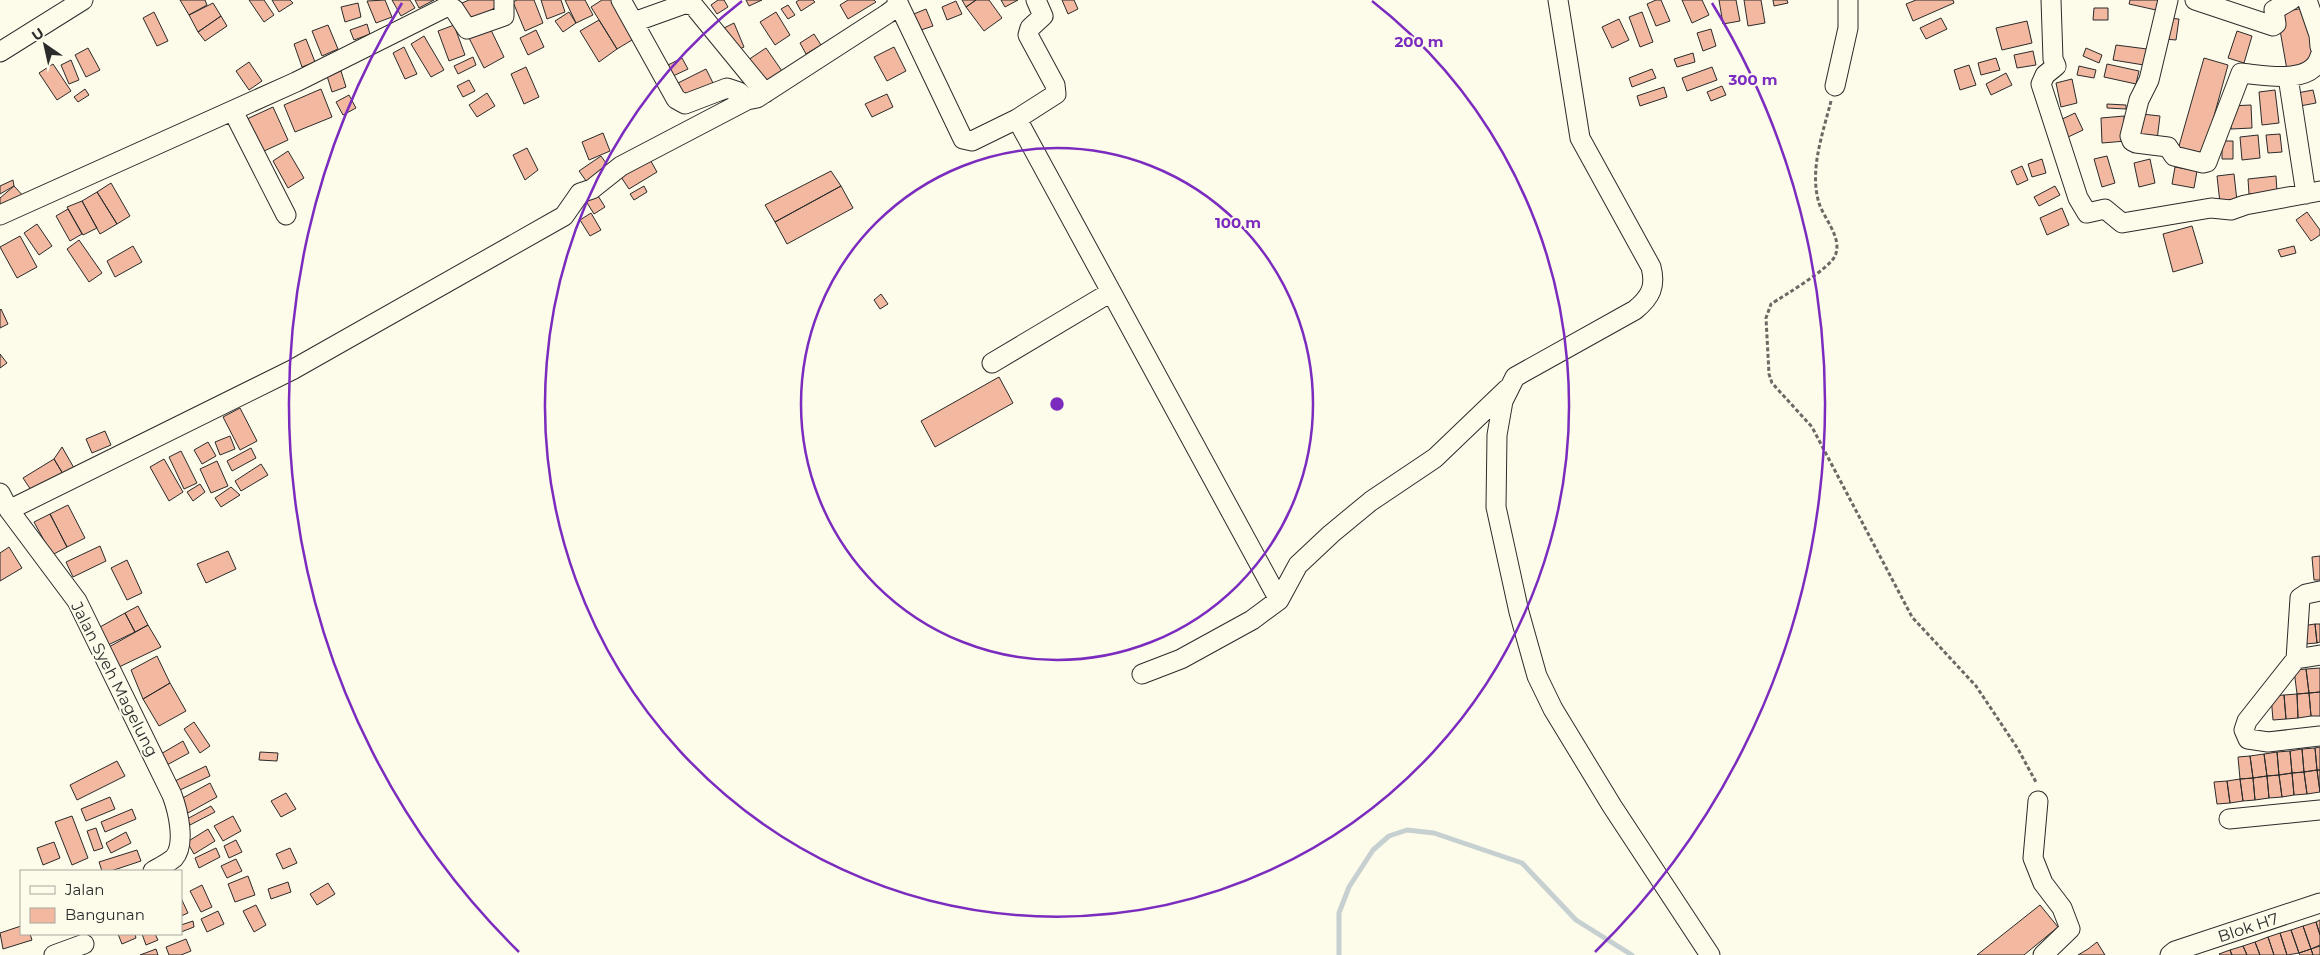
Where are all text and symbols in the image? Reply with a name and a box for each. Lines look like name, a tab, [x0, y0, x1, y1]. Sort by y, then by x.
north arrow	[20, 20, 70, 70]
text: U	[28, 24, 47, 45]
text: 200 m	[1394, 32, 1444, 51]
text: 300 m	[1727, 70, 1778, 89]
text: 100 m	[1215, 213, 1261, 232]
centre of rings	[1048, 395, 1066, 413]
street label: Jalan Syeh Magelung	[67, 598, 162, 760]
legend	[20, 870, 182, 935]
text: Jalan	[64, 880, 104, 899]
text: Bangunan	[65, 905, 145, 924]
street label: Blok H7	[2215, 909, 2281, 946]

